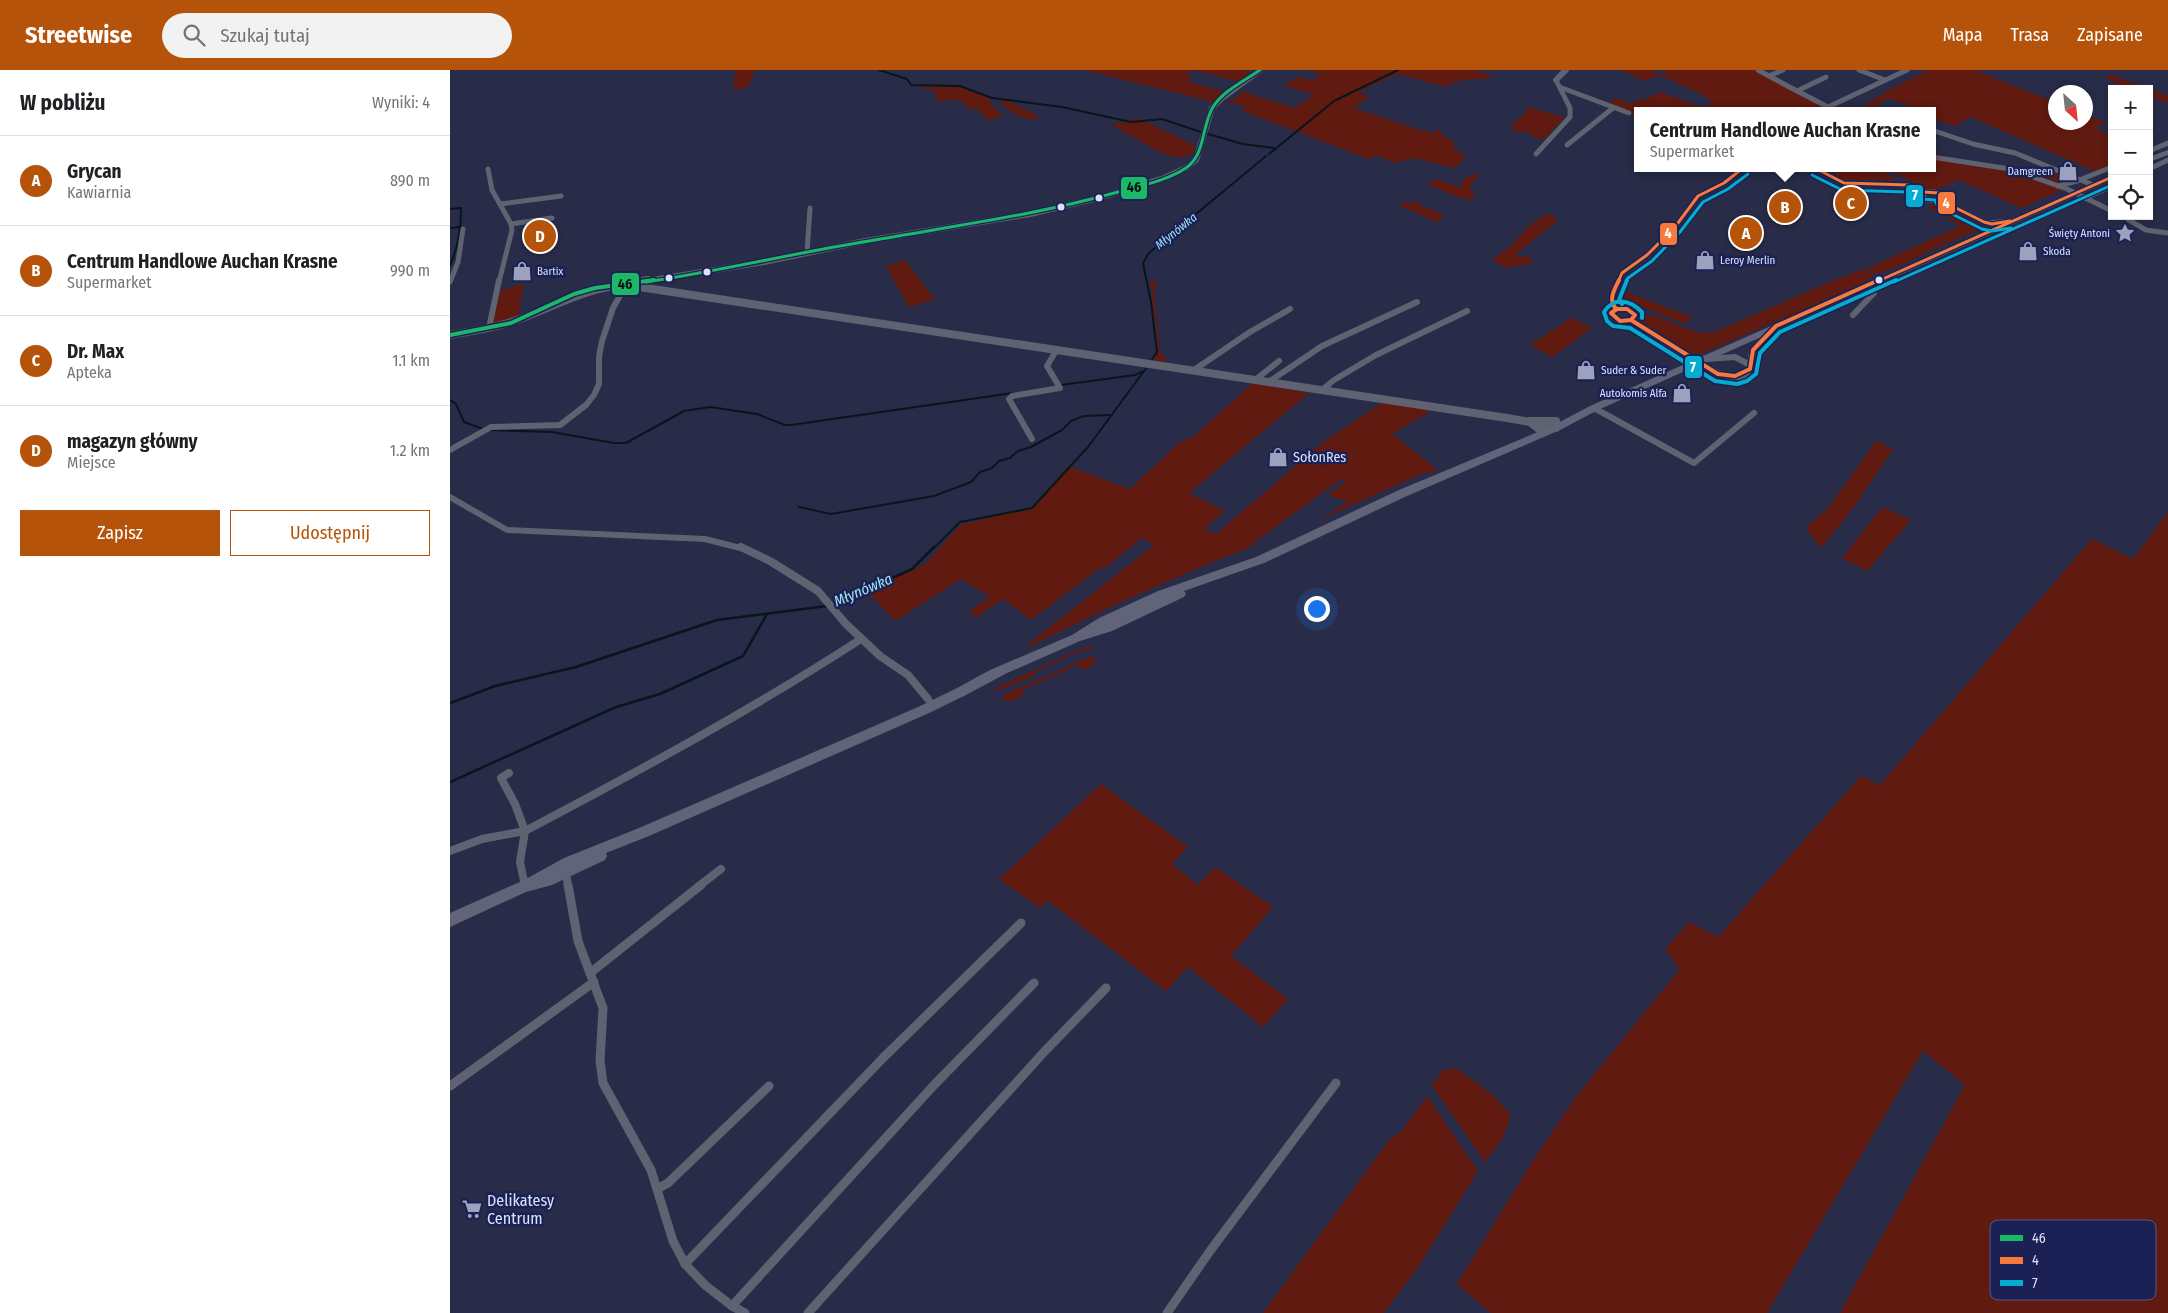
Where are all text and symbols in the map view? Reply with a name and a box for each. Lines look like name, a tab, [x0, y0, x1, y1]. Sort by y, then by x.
search box	[162, 13, 512, 58]
text: Streetwise	[25, 21, 132, 49]
icon: search	[180, 21, 208, 49]
text: Szukaj tutaj	[220, 24, 310, 47]
text: Mapa	[1943, 24, 1982, 46]
text: Trasa	[2010, 24, 2049, 46]
text: Zapisane	[2077, 24, 2143, 46]
north arrow	[2048, 85, 2093, 130]
map controls	[2108, 85, 2153, 220]
button: +	[2108, 85, 2153, 130]
text: W pobliżu	[20, 90, 105, 116]
text: Wyniki: 4	[372, 93, 430, 112]
popup	[1634, 107, 1936, 172]
text: Centrum Handlowe Auchan Krasne	[1650, 119, 1920, 142]
button: −	[2108, 130, 2153, 175]
text: Supermarket	[1650, 142, 1734, 161]
text: Grycan	[67, 160, 122, 183]
shop icon: Damgreen	[2057, 160, 2079, 182]
place label: Damgreen	[2008, 165, 2053, 178]
text: A	[32, 171, 40, 190]
text: 890 m	[390, 171, 430, 190]
button: locate	[2108, 175, 2153, 220]
line badge: 46	[1120, 176, 1148, 200]
text: 46	[1127, 179, 1141, 196]
text: Kawiarnia	[67, 183, 131, 202]
pin: C	[1835, 184, 1867, 222]
line badge: 7	[1905, 184, 1924, 208]
text: 7	[1912, 187, 1918, 204]
pin: B	[1769, 188, 1801, 226]
line badge: 4	[1937, 191, 1956, 215]
unlabelled marker	[1094, 193, 1104, 203]
text: 4	[1942, 195, 1950, 212]
unlabelled marker	[1056, 202, 1066, 212]
water label: Młynówka	[1152, 210, 1200, 252]
pin: A	[1730, 214, 1762, 252]
pin: D	[524, 217, 556, 255]
line badge: 4	[1659, 222, 1678, 246]
place icon: Święty Antoni	[2114, 222, 2136, 244]
text: 4	[1664, 225, 1672, 242]
place label: Święty Antoni	[2049, 226, 2110, 240]
shop icon: Skoda	[2017, 240, 2039, 262]
place label: Skoda	[2043, 245, 2071, 258]
shop icon: Leroy Merlin	[1694, 249, 1716, 271]
text: Centrum Handlowe Auchan Krasne	[67, 250, 338, 273]
place label: Leroy Merlin	[1720, 254, 1775, 267]
shop icon: Bartix	[511, 260, 533, 282]
text: B	[32, 261, 40, 280]
text: 990 m	[390, 261, 430, 280]
place label: Bartix	[537, 265, 564, 278]
unlabelled marker	[702, 267, 712, 277]
line badge: 46	[611, 272, 640, 296]
text: Supermarket	[67, 273, 151, 292]
unlabelled marker	[664, 273, 674, 283]
unlabelled marker	[1874, 275, 1884, 285]
text: 46	[618, 276, 632, 293]
text: Dr. Max	[67, 340, 124, 363]
text: C	[32, 351, 40, 370]
text: 1.1 km	[392, 351, 430, 370]
line badge: 7	[1684, 355, 1703, 379]
shop icon: Suder & Suder	[1575, 359, 1597, 381]
text: 7	[1690, 359, 1696, 376]
text: Apteka	[67, 363, 112, 382]
place label: Suder & Suder	[1601, 364, 1666, 377]
shop icon: Autokomis Alfa	[1671, 382, 1693, 404]
place label: Autokomis Alfa	[1600, 387, 1667, 400]
text: magazyn główny	[67, 430, 198, 453]
text: D	[31, 441, 41, 460]
text: 1.2 km	[390, 441, 430, 460]
shop icon: SołonRes	[1267, 446, 1289, 468]
place label: SołonRes	[1293, 449, 1346, 466]
text: Miejsce	[67, 453, 116, 472]
button: Zapisz	[20, 510, 220, 556]
button: Udostępnij	[230, 510, 430, 556]
water label: Młynówka	[831, 570, 895, 610]
your location	[1304, 596, 1330, 622]
place label: Delikatesy Centrum	[487, 1191, 555, 1228]
supermarket icon: Delikatesy Centrum	[461, 1198, 483, 1220]
legend	[1990, 1220, 2156, 1300]
text: 46	[2032, 1230, 2046, 1247]
text: 4	[2032, 1252, 2039, 1269]
text: 7	[2032, 1275, 2038, 1292]

